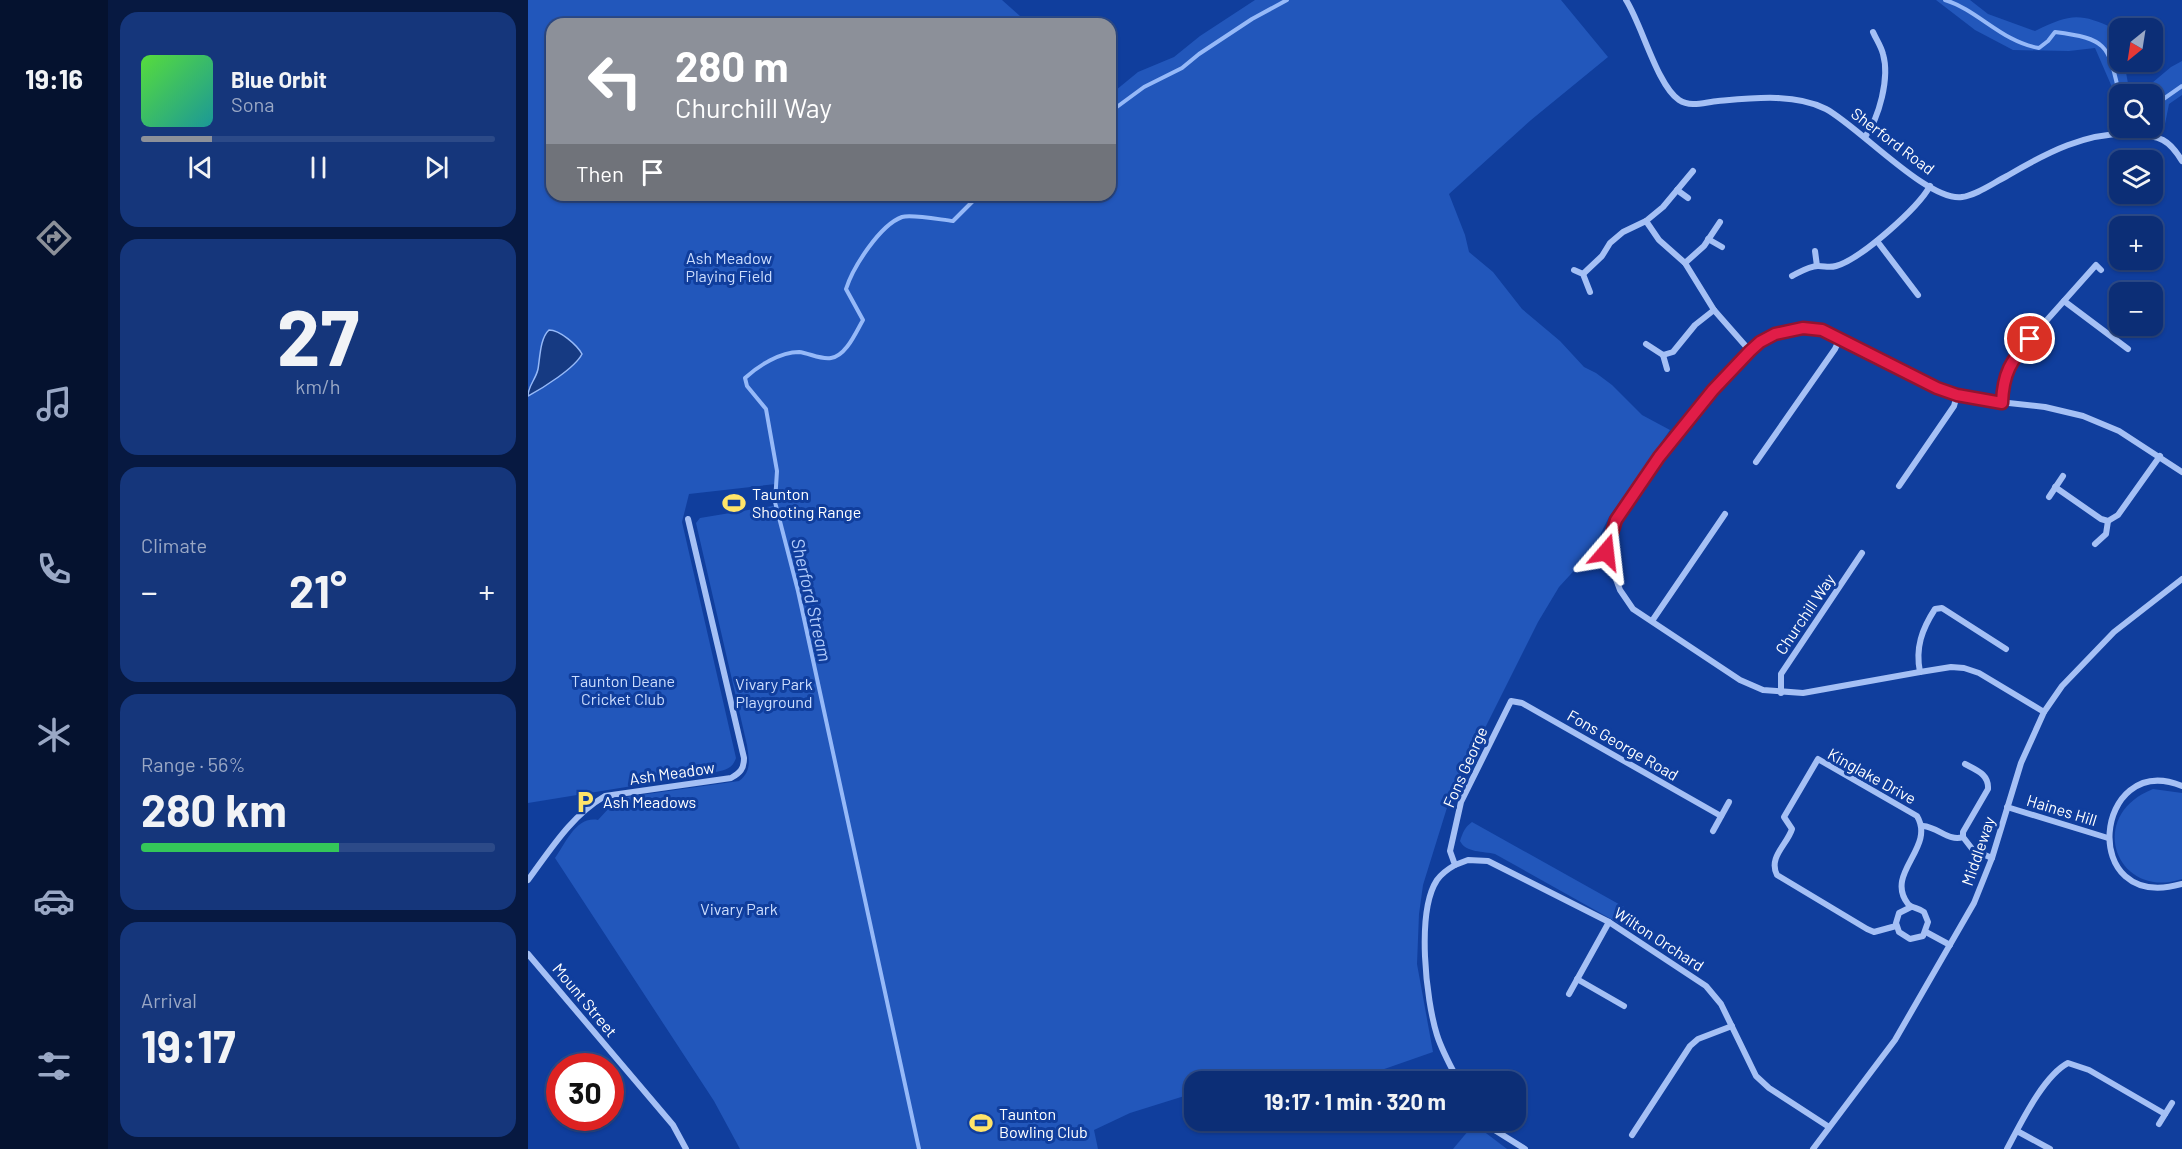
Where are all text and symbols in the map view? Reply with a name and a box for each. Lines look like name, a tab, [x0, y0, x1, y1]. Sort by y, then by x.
north arrow	[2109, 18, 2163, 72]
map controls	[2109, 18, 2163, 336]
text: 280 m	[675, 40, 789, 90]
icon: left	[576, 42, 654, 120]
text: 19:16	[25, 62, 83, 94]
text: Blue Orbit	[231, 66, 327, 92]
button: search	[2109, 84, 2163, 138]
text: Churchill Way	[675, 91, 832, 123]
text: Sona	[231, 92, 275, 116]
street label: Sherford Road	[1848, 103, 1939, 178]
button: layers	[2109, 150, 2163, 204]
icon: previous	[184, 151, 217, 184]
icon: pause	[302, 151, 335, 184]
icon: next	[420, 151, 453, 184]
icon: arrive	[636, 156, 669, 189]
text: Then	[576, 160, 624, 186]
button: +	[2109, 216, 2163, 270]
icon: directions	[33, 217, 75, 259]
park label: Ash Meadow Playing Field	[685, 248, 773, 285]
button: −	[2109, 282, 2163, 336]
text: 27	[277, 288, 359, 382]
pin	[2004, 313, 2055, 364]
icon: arrive	[2013, 322, 2046, 355]
text: km/h	[295, 374, 341, 398]
icon: music	[33, 383, 75, 425]
place label: Taunton Shooting Range	[752, 484, 861, 521]
sports icon: Taunton Shooting Range	[721, 490, 747, 516]
position arrow	[1574, 520, 1638, 584]
text: Climate	[141, 533, 207, 557]
water label: Sherford Stream	[787, 536, 837, 663]
icon: phone	[33, 548, 75, 590]
text: 21°	[289, 563, 347, 617]
street label: Churchill Way	[1771, 569, 1839, 658]
text: −	[141, 571, 158, 611]
text: +	[479, 571, 495, 611]
park label: Taunton Deane Cricket Club	[571, 671, 675, 708]
park label: Vivary Park Playground	[735, 674, 813, 711]
street label: Fons George Road	[1564, 705, 1682, 784]
icon: climate	[33, 714, 75, 756]
street label: Fons George	[1438, 723, 1491, 810]
street label: Kinglake Drive	[1825, 744, 1920, 808]
text: Range · 56%	[141, 752, 245, 776]
street label: Ash Meadow	[628, 757, 716, 788]
text: 280 km	[141, 782, 287, 836]
parking icon: Ash Meadows	[572, 789, 598, 815]
street label: Haines Hill	[2025, 790, 2100, 829]
place label: Ash Meadows	[603, 792, 696, 811]
street label: Middleway	[1957, 813, 1998, 888]
icon: car	[33, 880, 75, 922]
park label: Vivary Park	[700, 899, 778, 918]
street label: Wilton Orchard	[1611, 903, 1708, 975]
street label: Mount Street	[549, 959, 622, 1040]
text: Arrival	[141, 988, 197, 1012]
text: 19:17	[141, 1018, 235, 1072]
icon: filters	[33, 1045, 75, 1087]
speed limit sign: 30	[546, 1053, 624, 1131]
text: 19:17 · 1 min · 320 m	[1264, 1088, 1446, 1114]
place label: Taunton Bowling Club	[999, 1104, 1088, 1141]
sports icon: Taunton Bowling Club	[968, 1110, 994, 1136]

